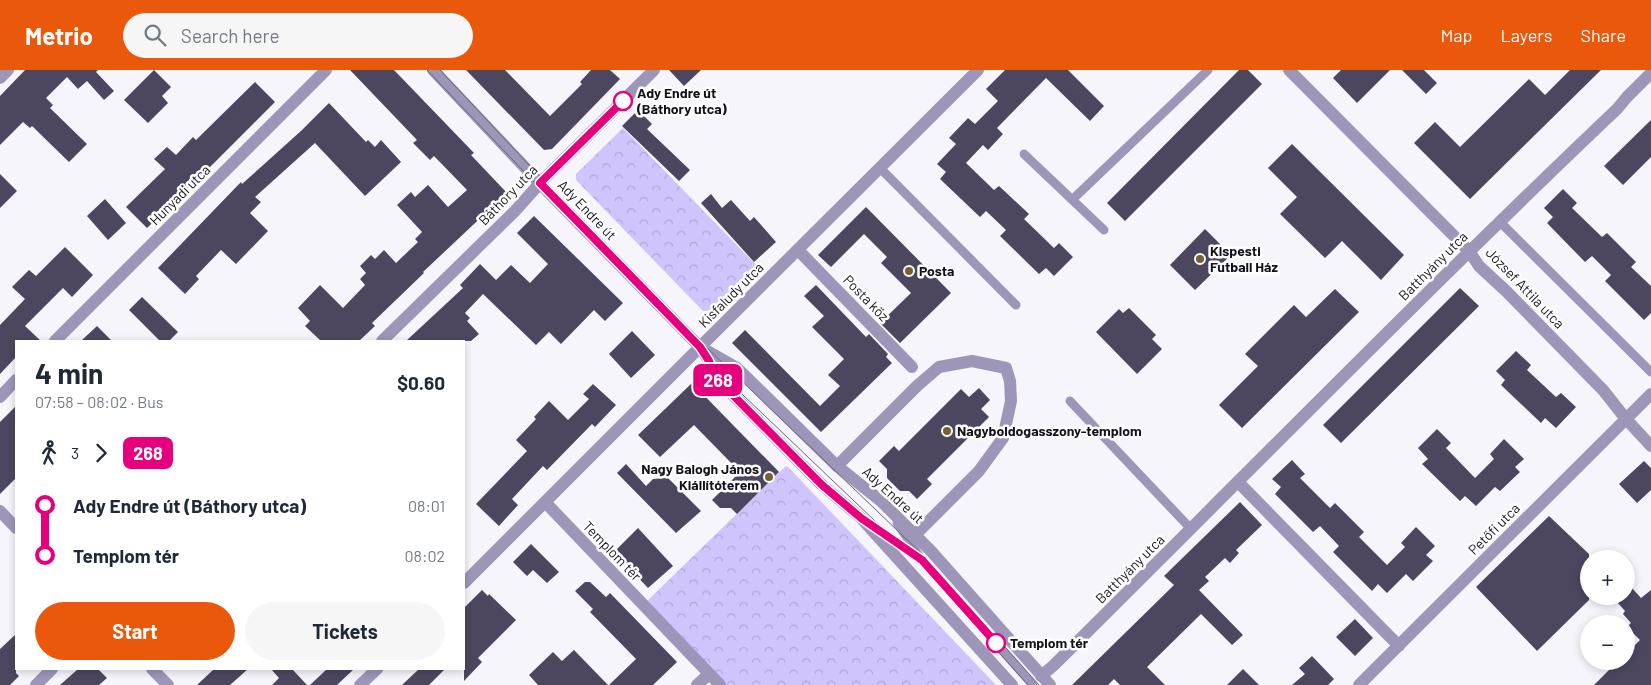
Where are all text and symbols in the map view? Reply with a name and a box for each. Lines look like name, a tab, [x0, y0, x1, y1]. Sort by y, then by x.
search box	[123, 13, 473, 58]
text: Metrio	[25, 21, 93, 50]
icon: search	[141, 21, 169, 49]
text: Search here	[181, 24, 280, 47]
text: Map	[1440, 24, 1472, 46]
text: Layers	[1500, 24, 1553, 46]
text: Share	[1581, 24, 1626, 46]
place label: Ady Endre út (Báthory utca)	[636, 84, 727, 117]
marker: Ady Endre út (Báthory utca)	[613, 91, 633, 111]
street label: Hunyadi utca	[146, 161, 213, 228]
street label: Báthory utca	[475, 161, 541, 228]
street label: Ady Endre út	[555, 176, 620, 243]
street label: Batthyány utca	[1395, 228, 1471, 304]
place label: Kispesti Futball Ház	[1210, 242, 1278, 275]
street label: József Attila utca	[1482, 244, 1568, 332]
marker: Kispesti Futball Ház	[1194, 253, 1206, 265]
street label: Kisfaludy utca	[695, 259, 767, 331]
place label: Posta	[919, 262, 954, 279]
marker: Posta	[903, 265, 915, 277]
street label: Posta köz	[840, 271, 893, 324]
text: 4 min	[35, 356, 103, 390]
line badge: 268	[689, 364, 747, 396]
text: 268	[703, 369, 733, 391]
text: $0.60	[397, 371, 445, 394]
text: 07:58 – 08:02 · Bus	[35, 392, 163, 411]
place label: Nagyboldogasszony-templom	[957, 422, 1142, 439]
marker: Nagyboldogasszony-templom	[941, 425, 953, 437]
icon: walk	[35, 439, 63, 467]
icon: forward	[87, 439, 115, 467]
text: 268	[133, 442, 163, 464]
text: 3	[71, 443, 79, 462]
place label: Nagy Balogh János Kiállítóterem	[641, 460, 759, 493]
street label: Ady Endre út	[859, 463, 928, 527]
marker: Nagy Balogh János Kiállítóterem	[763, 471, 775, 483]
text: Ady Endre út (Báthory utca)	[73, 494, 306, 517]
text: 08:01	[408, 496, 445, 515]
street label: Petőfi utca	[1464, 499, 1523, 558]
street label: Templom tér	[580, 517, 645, 584]
street label: Batthyány utca	[1092, 531, 1168, 607]
text: Templom tér	[73, 544, 179, 567]
text: 08:02	[405, 546, 445, 565]
map controls	[1580, 550, 1635, 670]
button: +	[1580, 550, 1635, 605]
button: Start	[35, 602, 235, 660]
button: Tickets	[245, 602, 445, 660]
button: −	[1580, 615, 1635, 670]
marker: Templom tér	[986, 633, 1006, 653]
place label: Templom tér	[1010, 634, 1089, 651]

